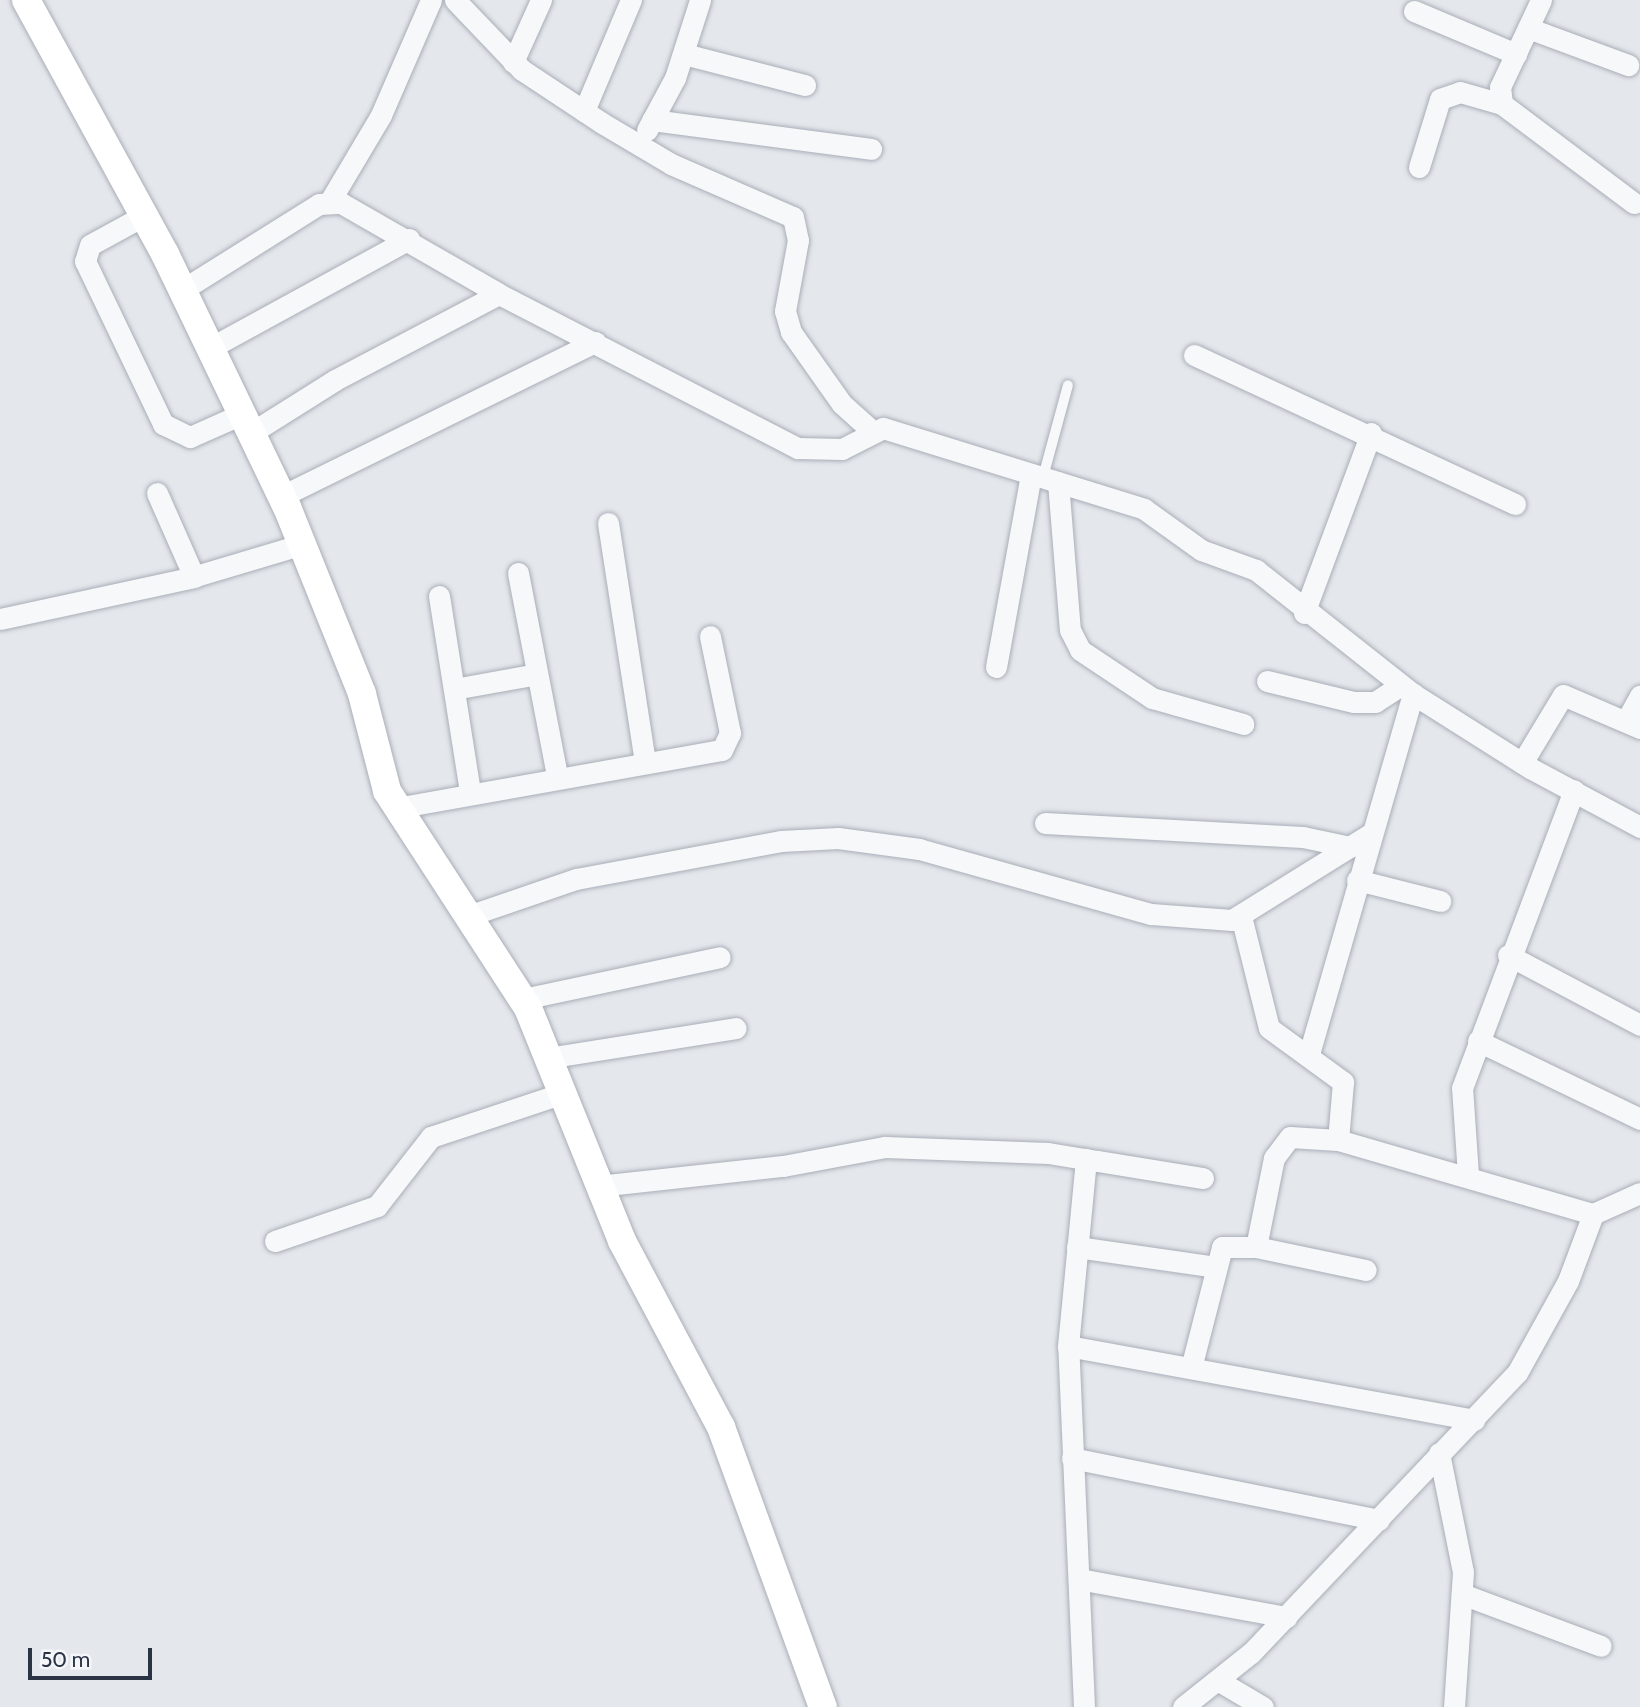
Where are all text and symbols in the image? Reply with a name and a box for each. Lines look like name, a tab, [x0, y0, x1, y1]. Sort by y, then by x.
scale bar	[32, 1634, 156, 1678]
text: 50 m	[41, 1647, 90, 1672]

